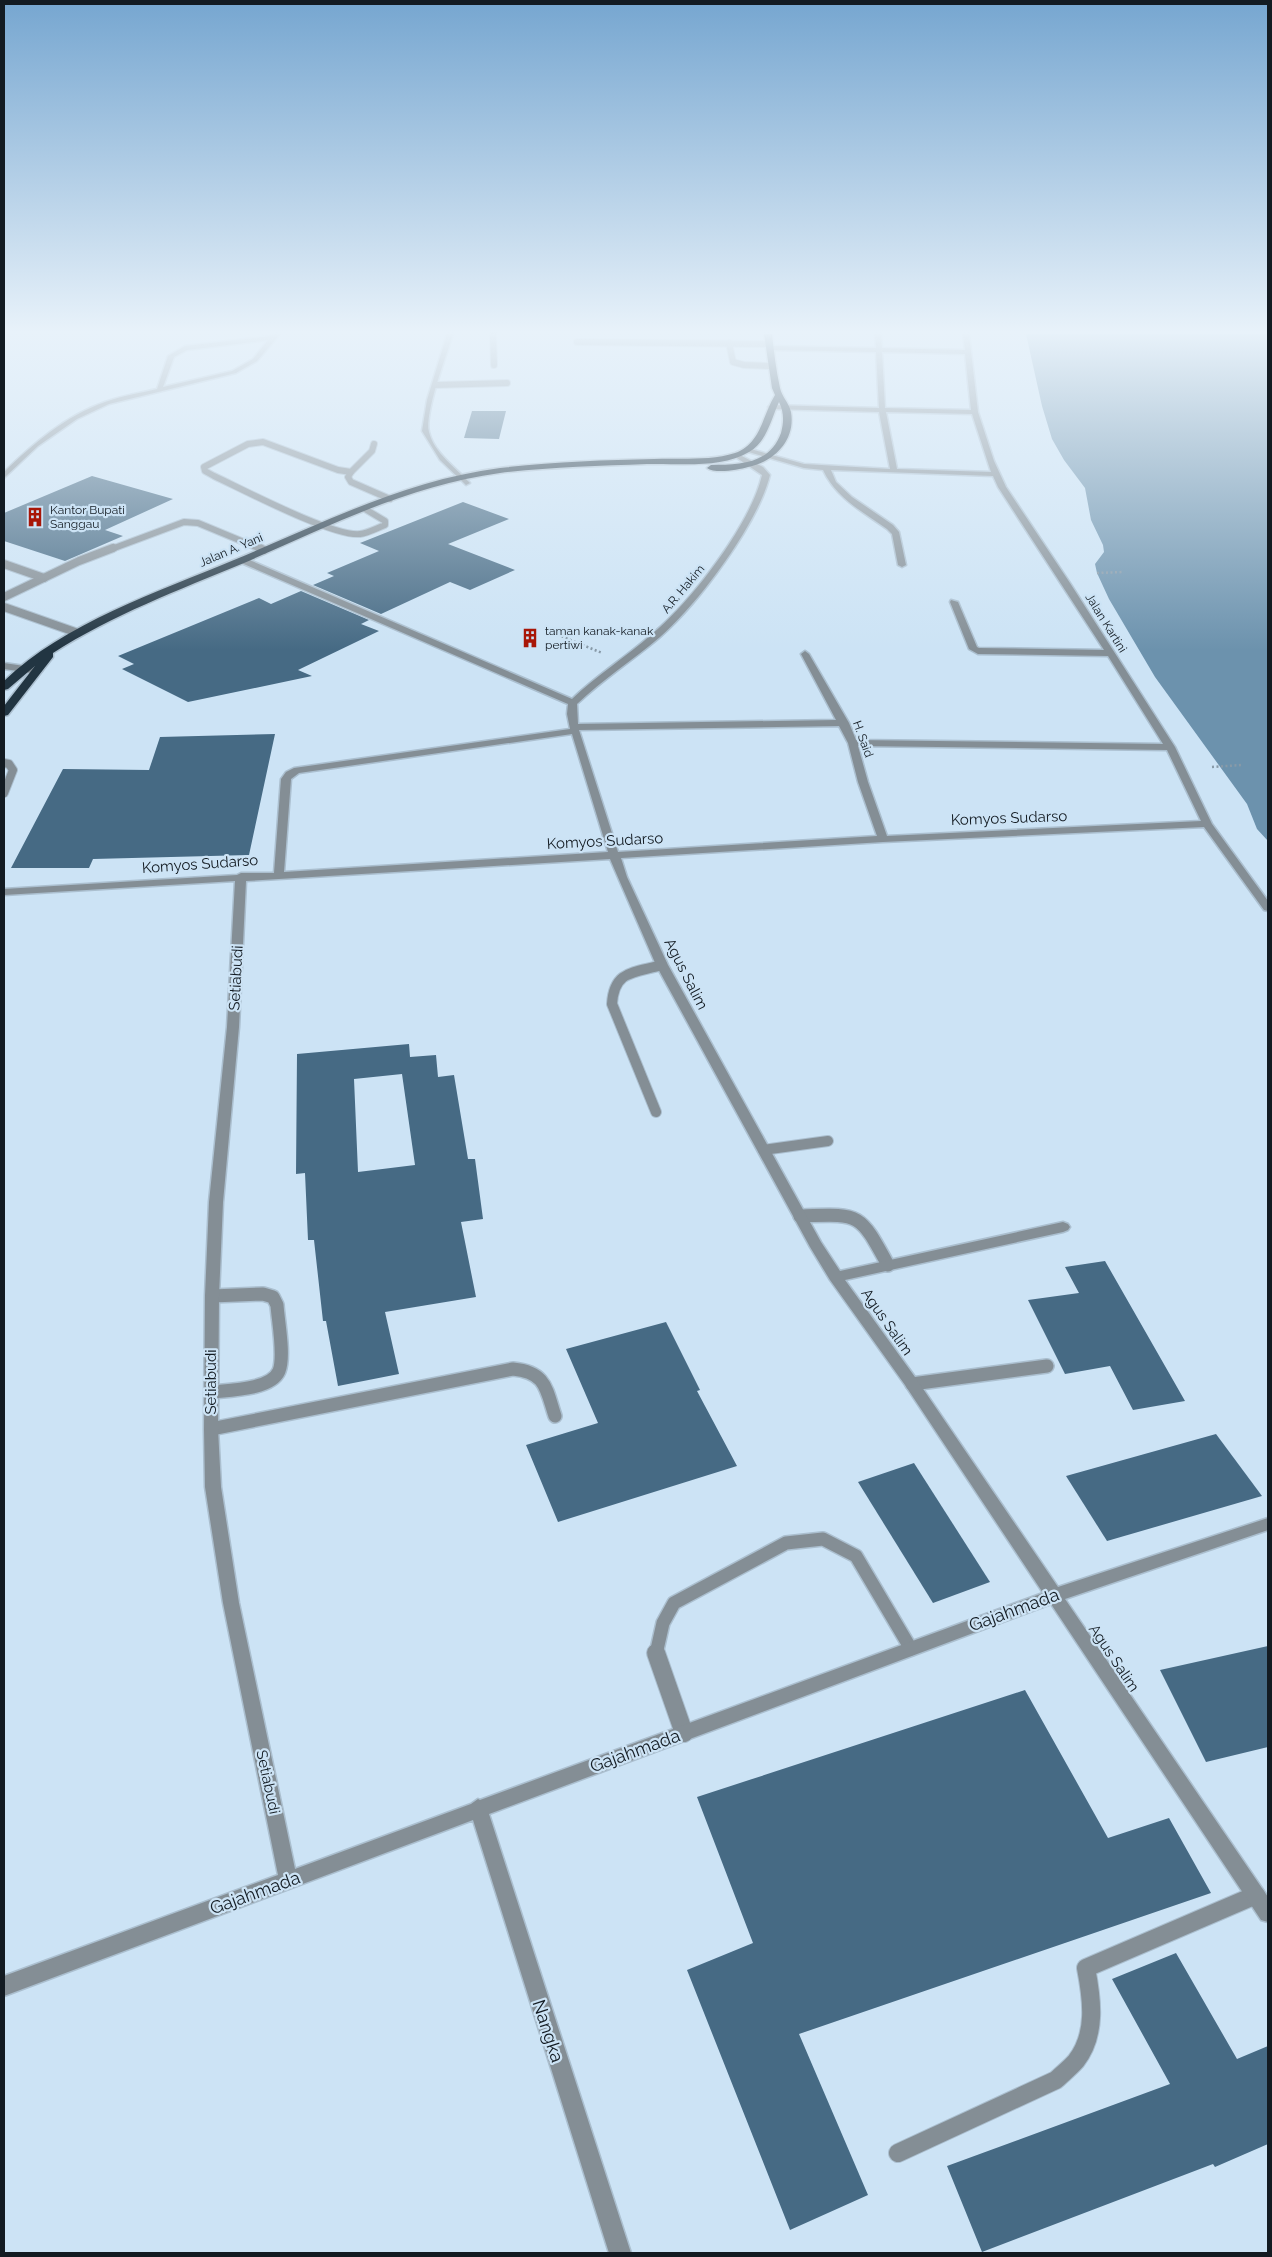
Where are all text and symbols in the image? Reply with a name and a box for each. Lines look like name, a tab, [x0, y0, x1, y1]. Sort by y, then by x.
place label: Kantor Bupati Sanggau	[50, 503, 125, 531]
building icon: Kantor Bupati Sanggau	[24, 506, 46, 528]
street label: Jalan A. Yani	[197, 530, 265, 570]
street label: A.R. Hakim	[659, 562, 707, 616]
street label: Jalan Kartini	[1082, 591, 1130, 655]
place label: taman kanak-kanak pertiwi	[545, 624, 654, 652]
building icon: taman kanak-kanak pertiwi	[519, 627, 541, 649]
street label: H. Said	[850, 719, 876, 759]
street label: Komyos Sudarso	[950, 807, 1068, 829]
street label: Komyos Sudarso	[546, 829, 664, 853]
street label: Komyos Sudarso	[141, 851, 259, 877]
street label: Agus Salim	[660, 935, 712, 1013]
street label: Setiabudi	[225, 945, 247, 1011]
street label: Agus Salim	[857, 1285, 917, 1359]
street label: Setiabudi	[202, 1349, 220, 1415]
street label: Gajahmada	[966, 1584, 1062, 1636]
street label: Agus Salim	[1085, 1621, 1143, 1695]
street label: Gajahmada	[587, 1725, 683, 1777]
street label: Setiabudi	[252, 1748, 284, 1816]
street label: Gajahmada	[207, 1867, 303, 1919]
street label: Nangka	[529, 1997, 568, 2065]

